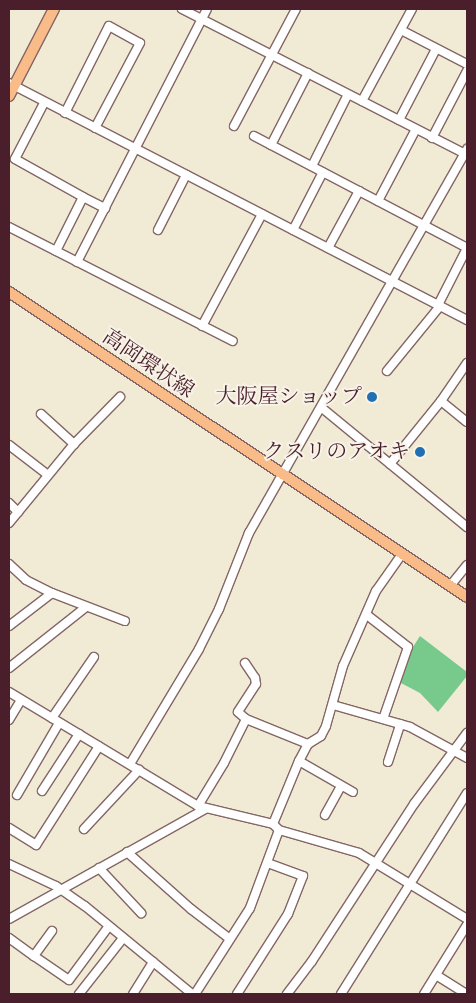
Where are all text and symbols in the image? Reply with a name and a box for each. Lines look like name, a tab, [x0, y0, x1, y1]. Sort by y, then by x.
street label: 高岡環状線	[97, 324, 199, 404]
place label: 大阪屋ショップ	[215, 384, 362, 410]
marker: 大阪屋ショップ	[366, 391, 378, 403]
place label: クスリのアオキ	[263, 439, 410, 465]
marker: クスリのアオキ	[414, 446, 426, 458]

